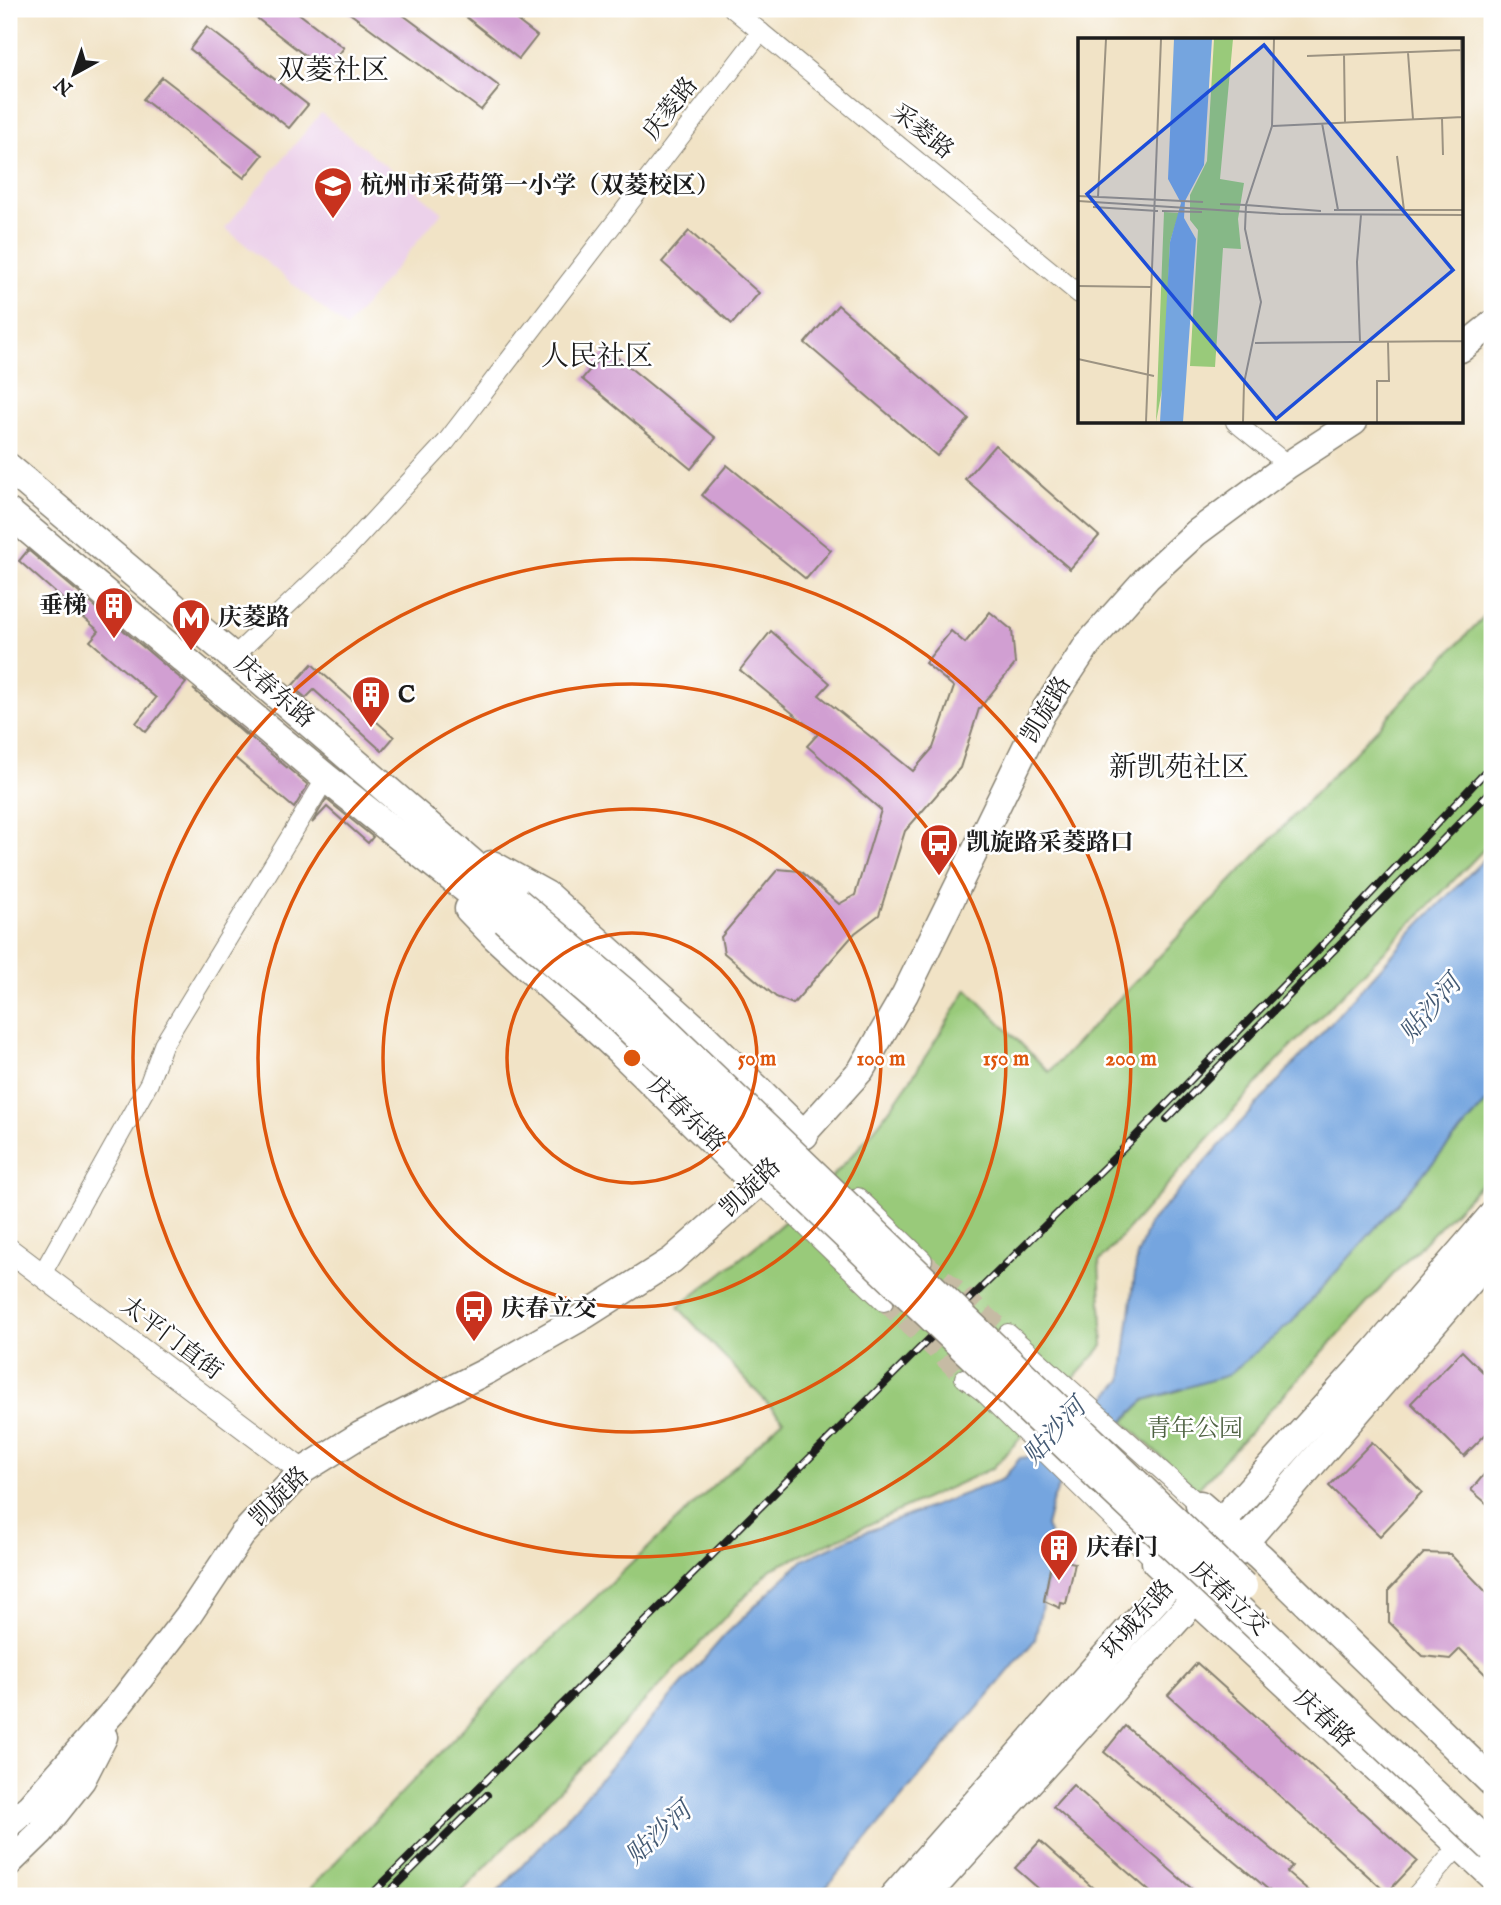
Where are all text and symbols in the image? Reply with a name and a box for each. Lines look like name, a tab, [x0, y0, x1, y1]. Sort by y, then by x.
north arrow	[38, 38, 108, 108]
inset map	[1078, 38, 1462, 424]
district label: 双菱社区	[277, 54, 389, 89]
text: N	[50, 71, 79, 101]
street label: 庆菱路	[637, 71, 705, 147]
street label: 采菱路	[884, 97, 960, 167]
school or university icon: 杭州市采荷第一小学（双菱校区）	[312, 165, 354, 220]
place label: 杭州市采荷第一小学（双菱校区）	[360, 171, 720, 202]
district label: 人民社区	[541, 340, 653, 375]
building icon: 垂梯	[93, 585, 135, 640]
place label: 垂梯	[39, 591, 87, 622]
metro station icon: 庆菱路	[170, 597, 212, 652]
place label: 庆菱路	[218, 603, 290, 634]
street label: 庆春东路	[228, 649, 320, 735]
street label: 凯旋路	[1015, 671, 1079, 749]
building icon: C	[350, 674, 392, 729]
place label: C	[398, 680, 415, 711]
district label: 新凯苑社区	[1109, 751, 1249, 786]
bus stop icon: 凯旋路采菱路口	[918, 822, 960, 877]
place label: 凯旋路采菱路口	[966, 828, 1134, 859]
water label: 贴沙河	[1393, 966, 1472, 1049]
centre of rings	[620, 1046, 644, 1070]
text: 50 m	[738, 1046, 777, 1073]
text: 100 m	[856, 1046, 906, 1073]
text: 150 m	[983, 1046, 1030, 1073]
text: 200 m	[1105, 1046, 1157, 1073]
street label: 庆春东路	[641, 1071, 731, 1159]
street label: 凯旋路	[714, 1152, 788, 1224]
bus stop icon: 庆春立交	[453, 1288, 495, 1343]
street label: 太平门直街	[114, 1291, 228, 1387]
place label: 庆春立交	[501, 1294, 597, 1325]
water label: 贴沙河	[1016, 1389, 1096, 1472]
park label: 青年公园	[1147, 1414, 1243, 1445]
street label: 凯旋路	[244, 1461, 316, 1533]
building icon: 庆春门	[1038, 1527, 1080, 1582]
place label: 庆春门	[1086, 1533, 1158, 1564]
street label: 庆春立交	[1183, 1555, 1275, 1643]
street label: 环城东路	[1095, 1574, 1181, 1666]
street label: 庆春路	[1287, 1683, 1361, 1755]
water label: 贴沙河	[619, 1793, 702, 1872]

